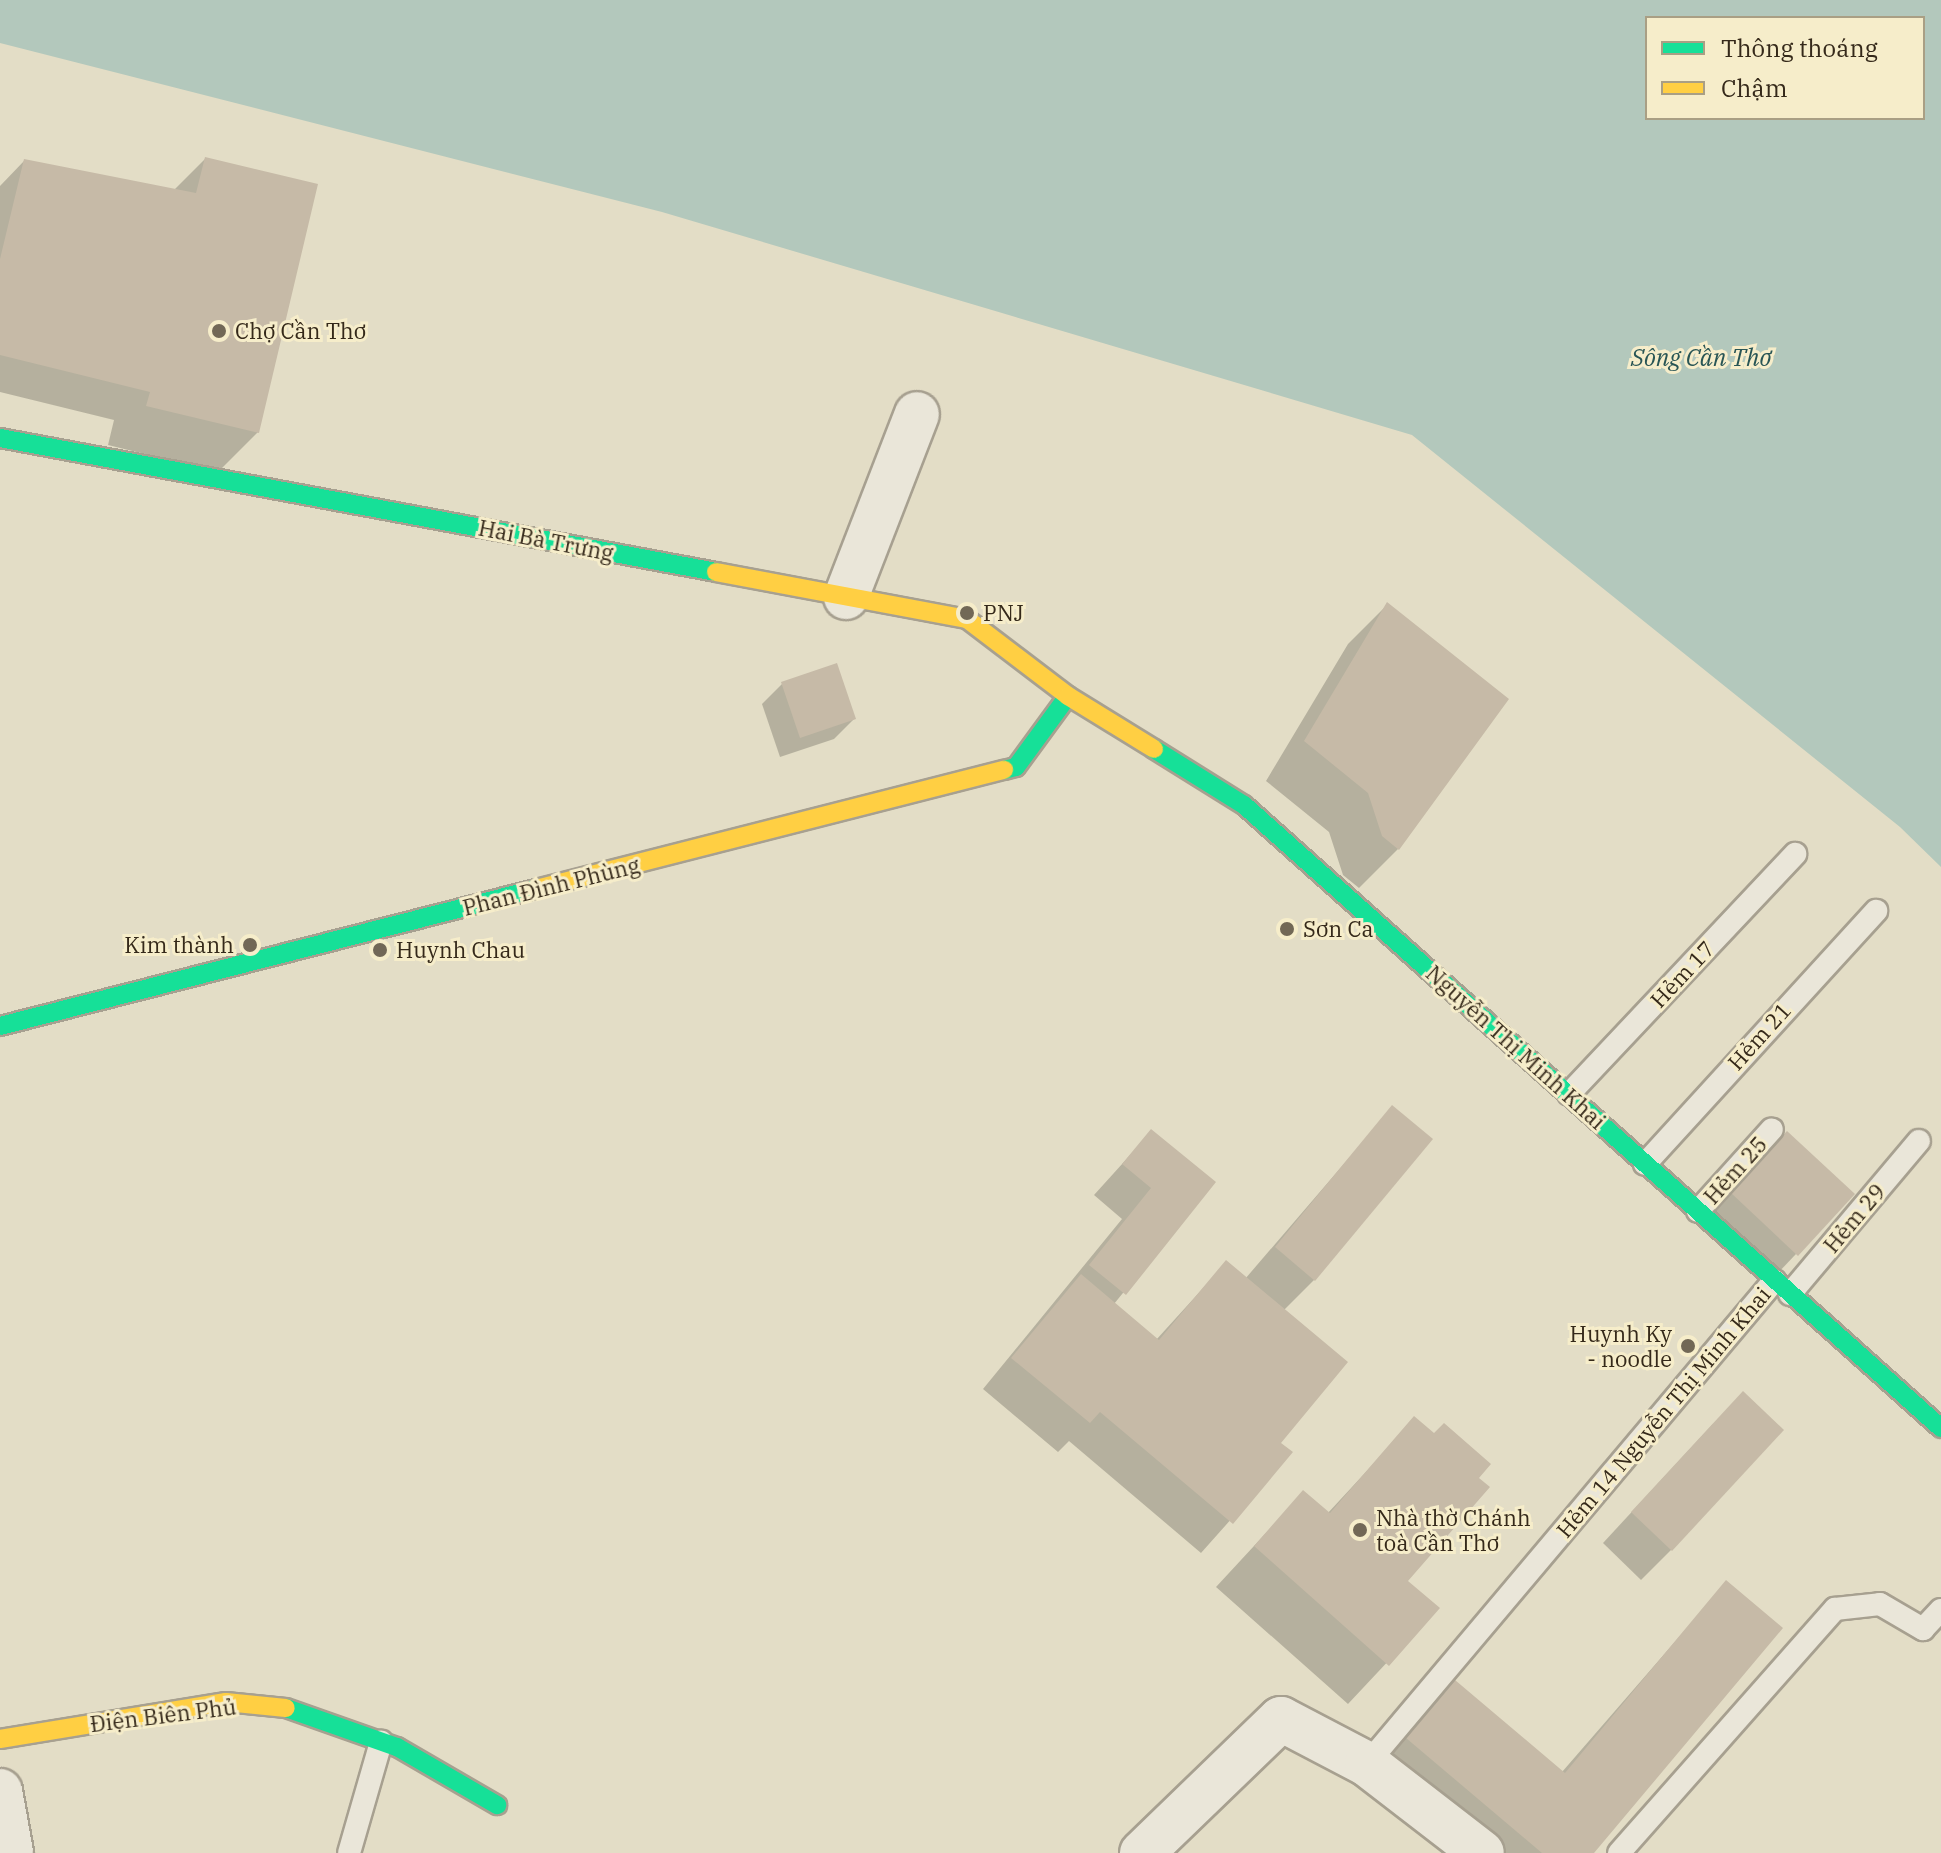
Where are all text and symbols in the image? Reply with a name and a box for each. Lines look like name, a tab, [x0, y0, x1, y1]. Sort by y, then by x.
legend	[1645, 16, 1925, 120]
text: Thông thoáng	[1721, 32, 1878, 64]
text: Chậm	[1721, 72, 1788, 104]
place label: Chợ Cần Thơ	[235, 318, 366, 344]
marker: Chợ Cần Thơ	[210, 322, 228, 340]
water label: Sông Cần Thơ	[1631, 344, 1771, 372]
street label: Hai Bà Trưng	[476, 514, 616, 566]
place label: PNJ	[983, 600, 1024, 626]
marker: PNJ	[958, 604, 976, 622]
street label: Phan Đình Phùng	[460, 851, 642, 921]
place label: Sơn Ca	[1303, 916, 1374, 942]
marker: Sơn Ca	[1278, 920, 1296, 938]
place label: Kim thành	[124, 932, 234, 958]
street label: Hẻm 17	[1645, 935, 1719, 1013]
marker: Kim thành	[241, 936, 259, 954]
place label: Huynh Chau	[396, 937, 525, 963]
marker: Huynh Chau	[371, 941, 389, 959]
street label: Nguyễn Thị Minh Khai	[1421, 960, 1611, 1134]
street label: Hẻm 21	[1722, 997, 1796, 1075]
street label: Hẻm 25	[1698, 1131, 1772, 1209]
street label: Hẻm 29	[1818, 1178, 1890, 1258]
street label: Hẻm 14 Nguyễn Thị Minh Khai	[1550, 1281, 1776, 1543]
place label: Huynh Ky - noodle	[1570, 1320, 1672, 1372]
marker: Huynh Ky - noodle	[1679, 1337, 1697, 1355]
place label: Nhà thờ Chánh toà Cần Thơ	[1376, 1504, 1531, 1556]
marker: Nhà thờ Chánh toà Cần Thơ	[1351, 1521, 1369, 1539]
street label: Điện Biên Phủ	[88, 1693, 238, 1737]

